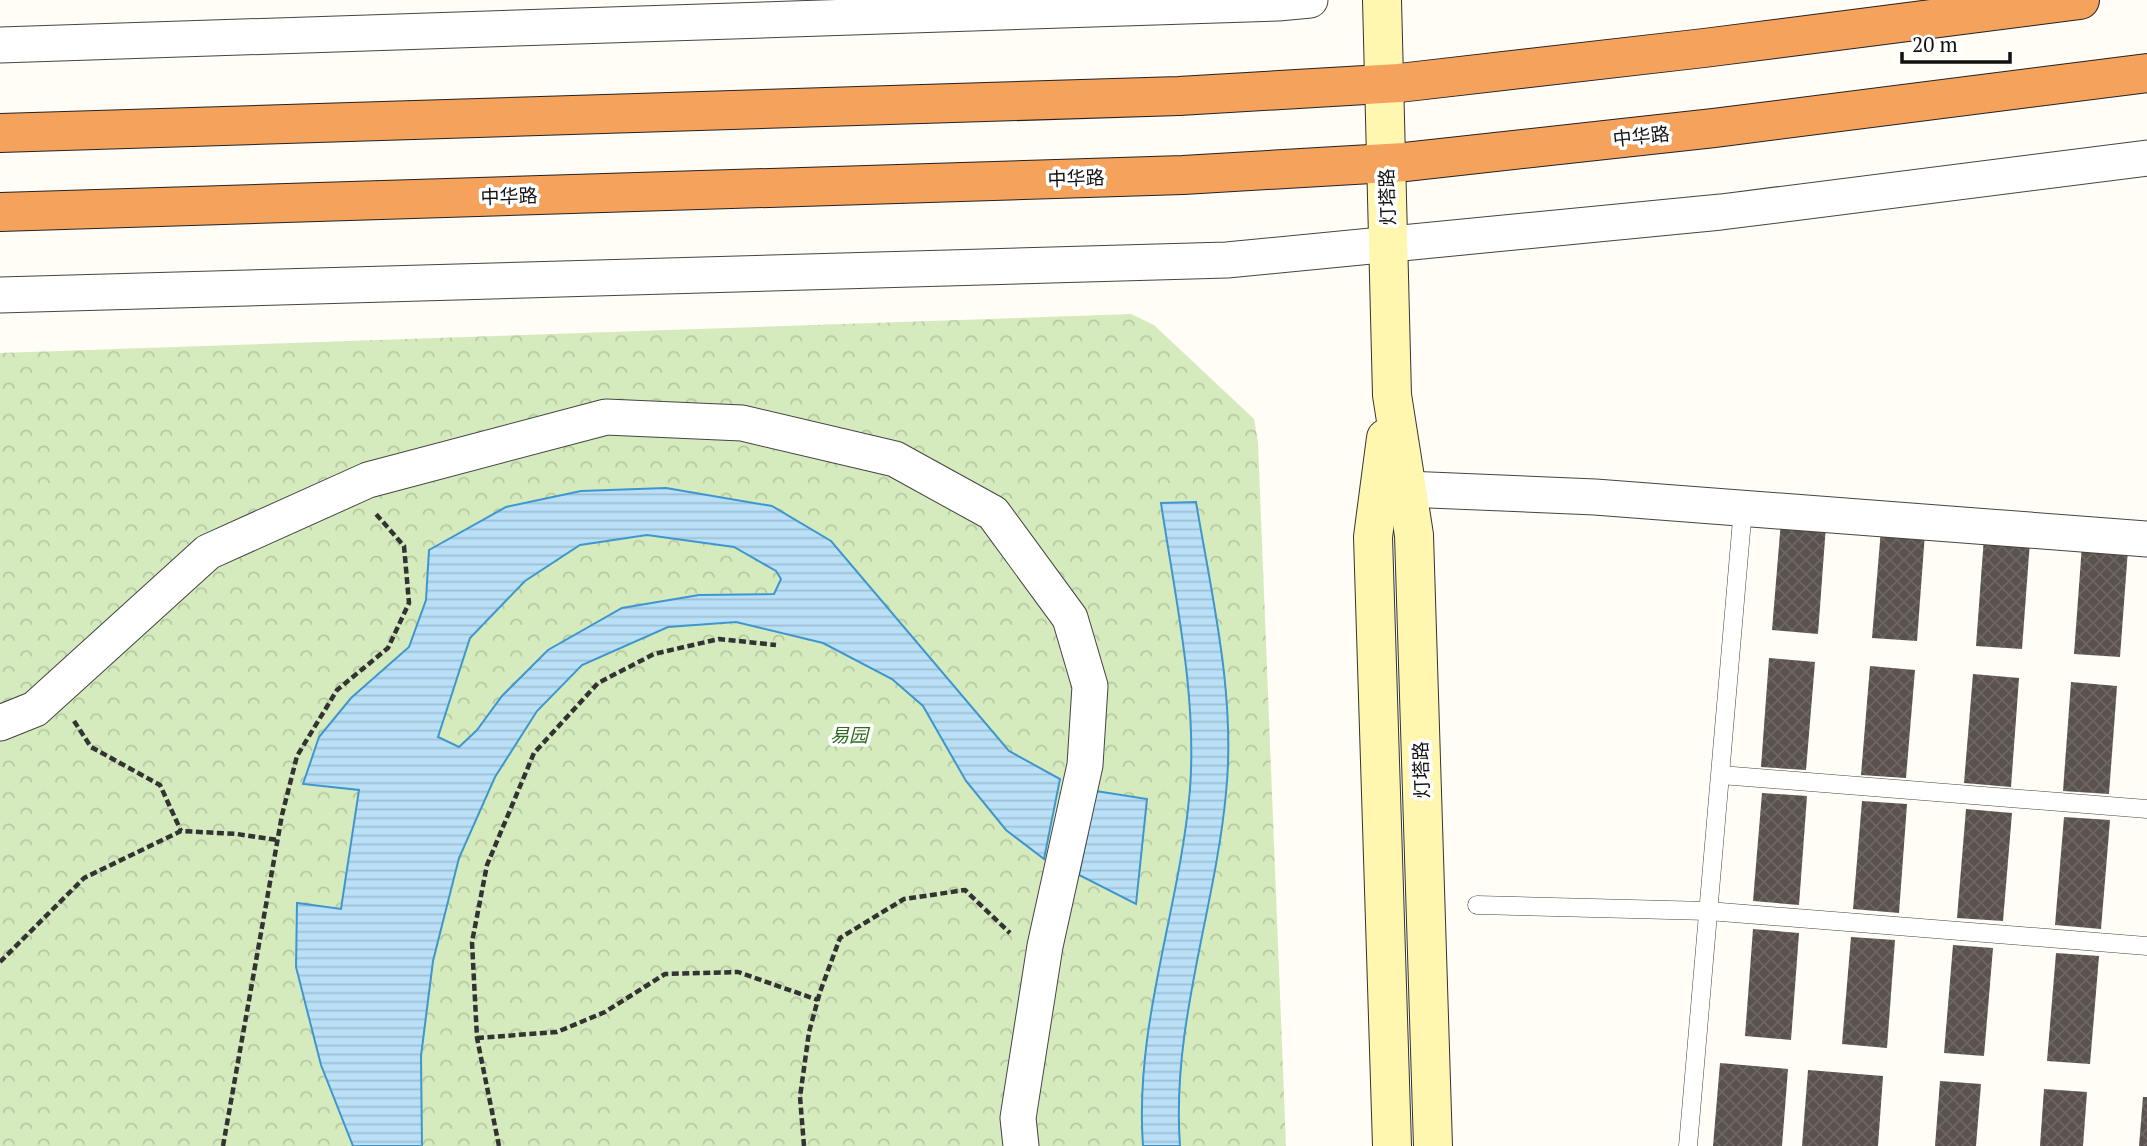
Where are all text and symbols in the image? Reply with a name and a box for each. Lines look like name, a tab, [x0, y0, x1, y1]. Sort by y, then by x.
scale bar	[1902, 21, 2010, 65]
text: 20 m	[1912, 30, 1958, 58]
street label: 中华路	[1611, 120, 1671, 151]
street label: 中华路	[1047, 164, 1105, 191]
street label: 灯塔路	[1373, 168, 1400, 226]
street label: 中华路	[480, 182, 538, 209]
park label: 易园	[830, 722, 871, 747]
street label: 灯塔路	[1407, 741, 1434, 799]

